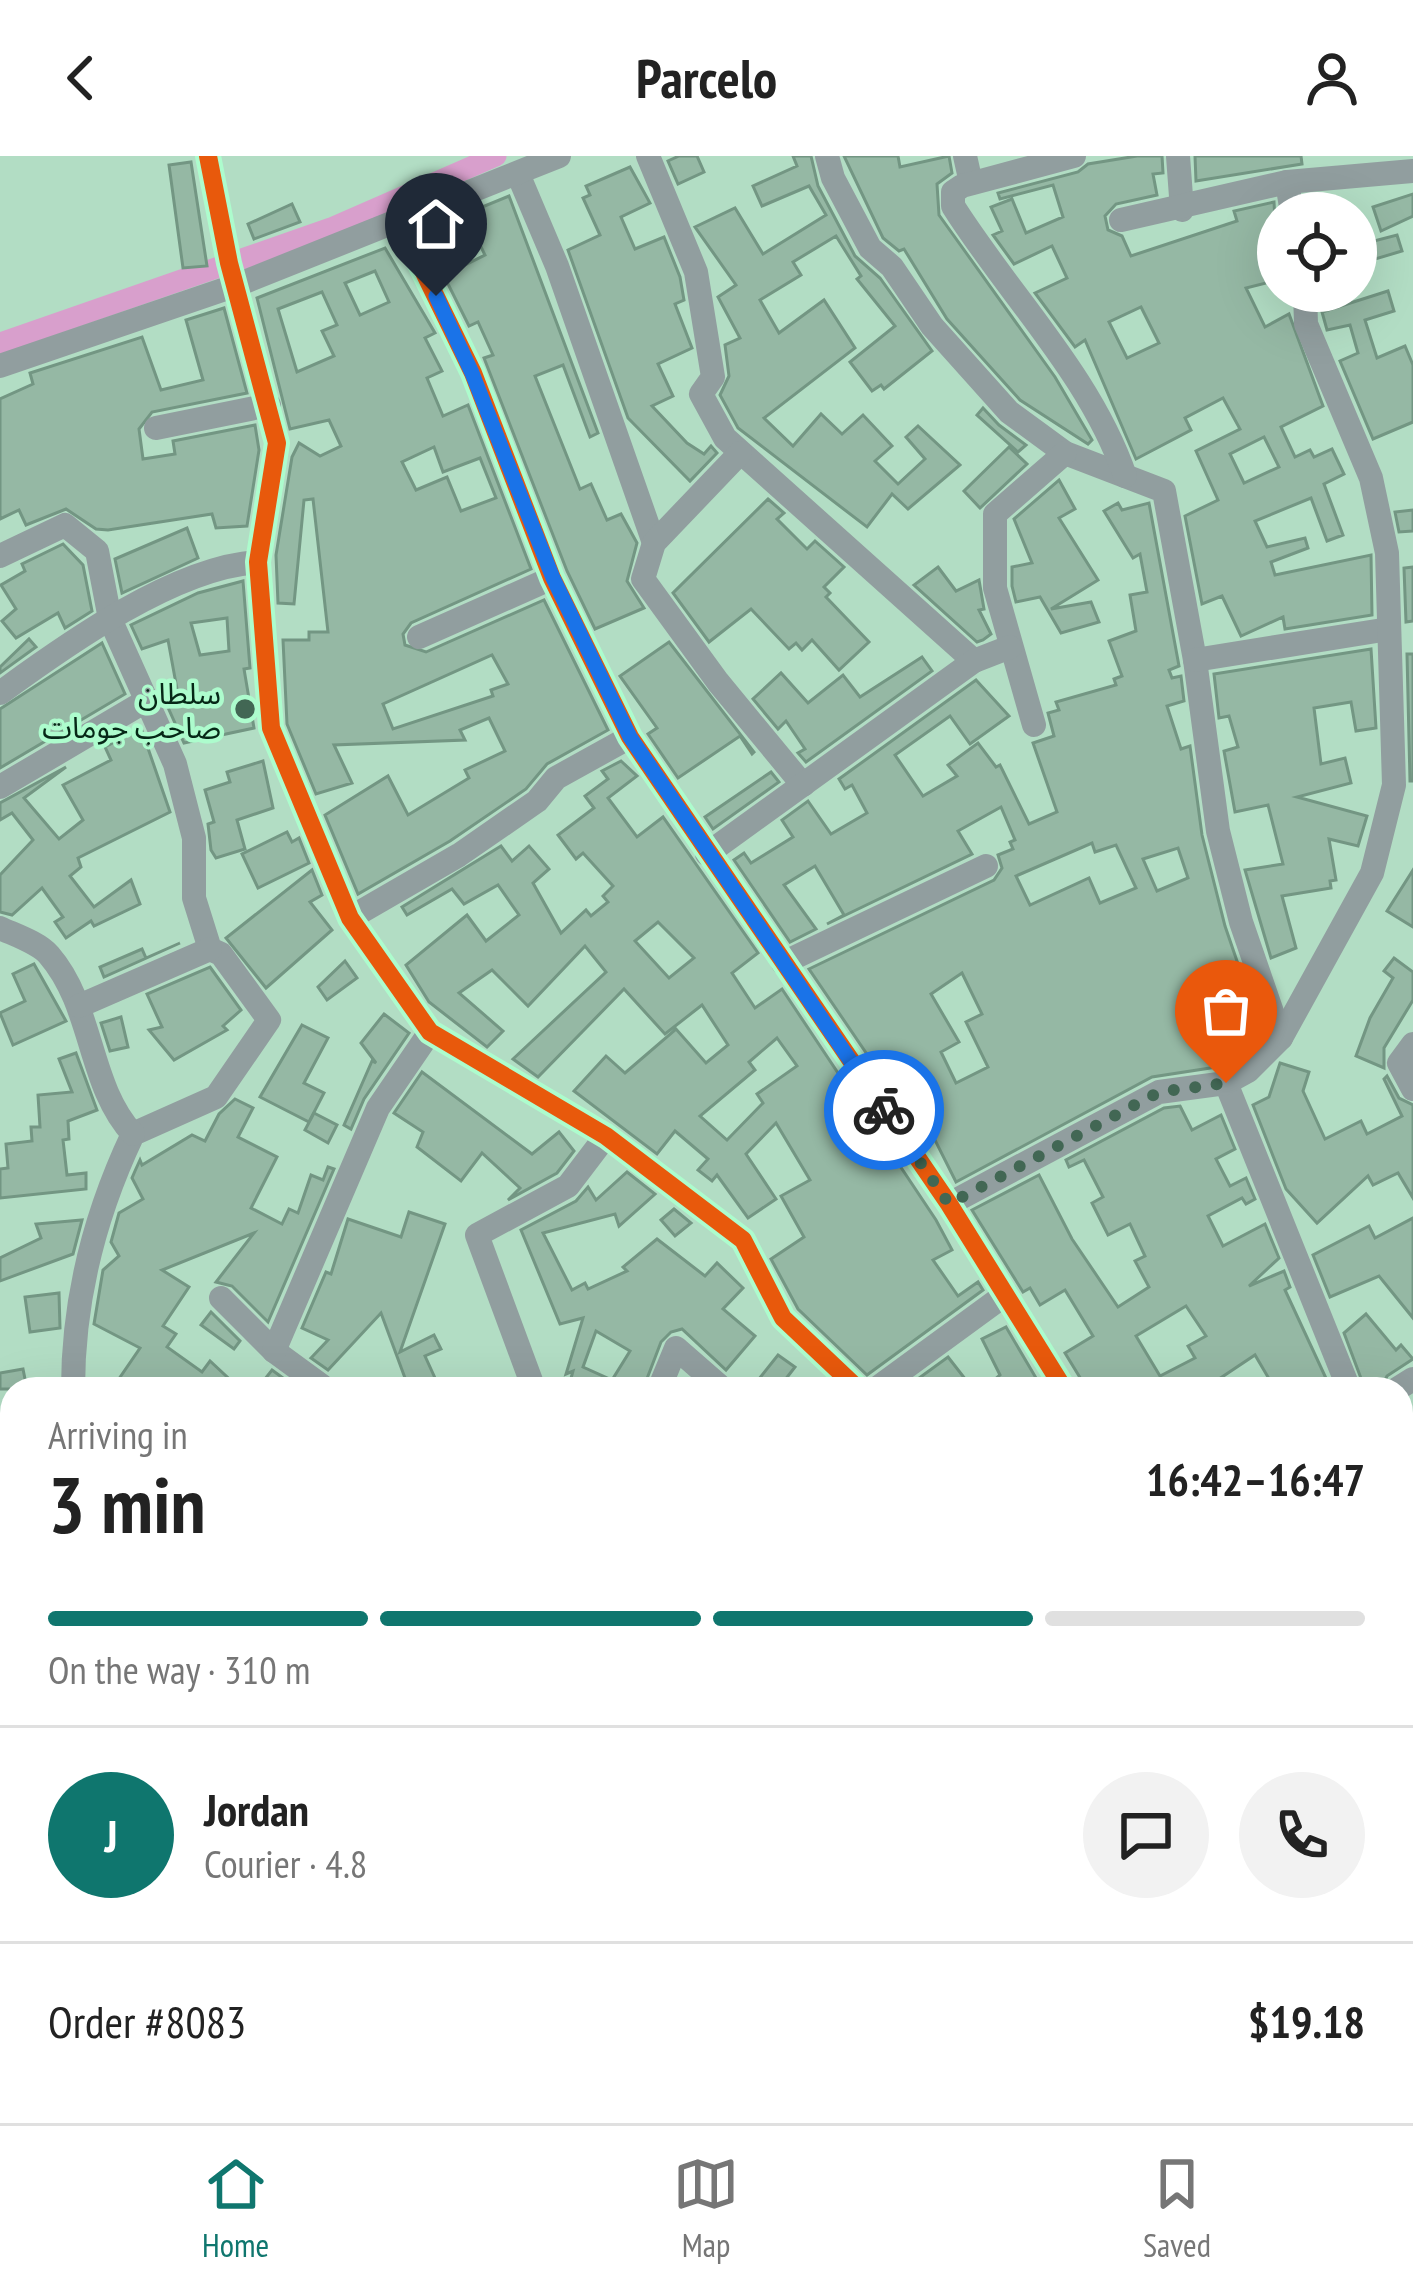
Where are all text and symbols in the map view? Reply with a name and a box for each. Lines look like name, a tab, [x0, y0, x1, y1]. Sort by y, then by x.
text: Parcelo	[636, 43, 777, 113]
icon: back	[48, 45, 114, 111]
icon: person	[1299, 45, 1365, 111]
pin	[385, 173, 487, 296]
icon: home	[403, 191, 469, 257]
map controls	[1257, 192, 1377, 312]
button: locate	[1257, 192, 1377, 312]
place label: سلطان صاحب جومات	[42, 673, 221, 746]
marker: سلطان صاحب جومات	[232, 696, 258, 722]
pin	[1175, 960, 1277, 1083]
icon: bag	[1193, 978, 1259, 1044]
courier	[824, 1050, 944, 1170]
icon: bike	[851, 1077, 917, 1143]
text: Arriving in	[48, 1409, 188, 1460]
text: 16:42–16:47	[1146, 1450, 1365, 1508]
text: 3 min	[48, 1454, 206, 1555]
text: On the way · 310 m	[48, 1644, 310, 1695]
button: chat	[1083, 1772, 1209, 1898]
button: phone	[1239, 1772, 1365, 1898]
text: Jordan	[204, 1780, 309, 1838]
text: J	[104, 1806, 118, 1864]
text: Courier · 4.8	[204, 1838, 367, 1889]
text: Order #8083	[48, 1992, 246, 2050]
text: $19.18	[1248, 1992, 1365, 2050]
tab: Home	[202, 2151, 269, 2266]
tab: Map	[673, 2151, 739, 2266]
tab: Saved	[1143, 2151, 1211, 2266]

